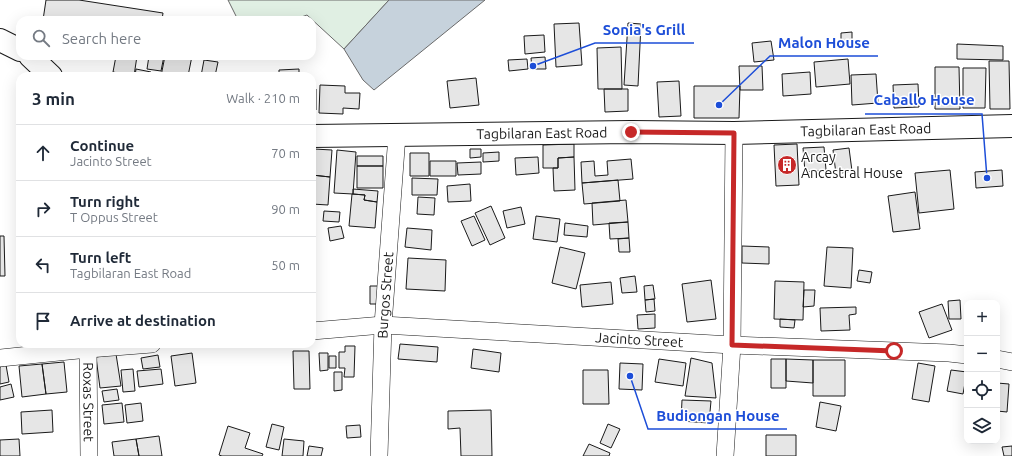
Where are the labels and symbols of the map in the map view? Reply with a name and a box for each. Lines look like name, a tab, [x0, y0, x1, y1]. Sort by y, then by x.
callout: Sonia's Grill	[595, 16, 694, 43]
text: Sonia's Grill	[603, 21, 686, 38]
callout: Malon House	[770, 29, 878, 56]
text: Malon House	[778, 34, 870, 51]
callout: Caballo House	[865, 87, 982, 114]
text: Caballo House	[873, 91, 975, 108]
street label: Tagbilaran East Road	[800, 120, 932, 139]
route end	[622, 123, 640, 141]
street label: Tagbilaran East Road	[476, 124, 608, 142]
place label: Arcay Ancestral House	[801, 149, 903, 181]
building icon: Arcay Ancestral House	[776, 154, 798, 176]
street label: Burgos Street	[375, 251, 396, 339]
street label: Jacinto Street	[595, 329, 684, 350]
route start	[885, 342, 903, 360]
street label: Roxas Street	[80, 362, 97, 442]
callout: Budiongan House	[648, 402, 787, 429]
text: Budiongan House	[656, 407, 780, 424]

